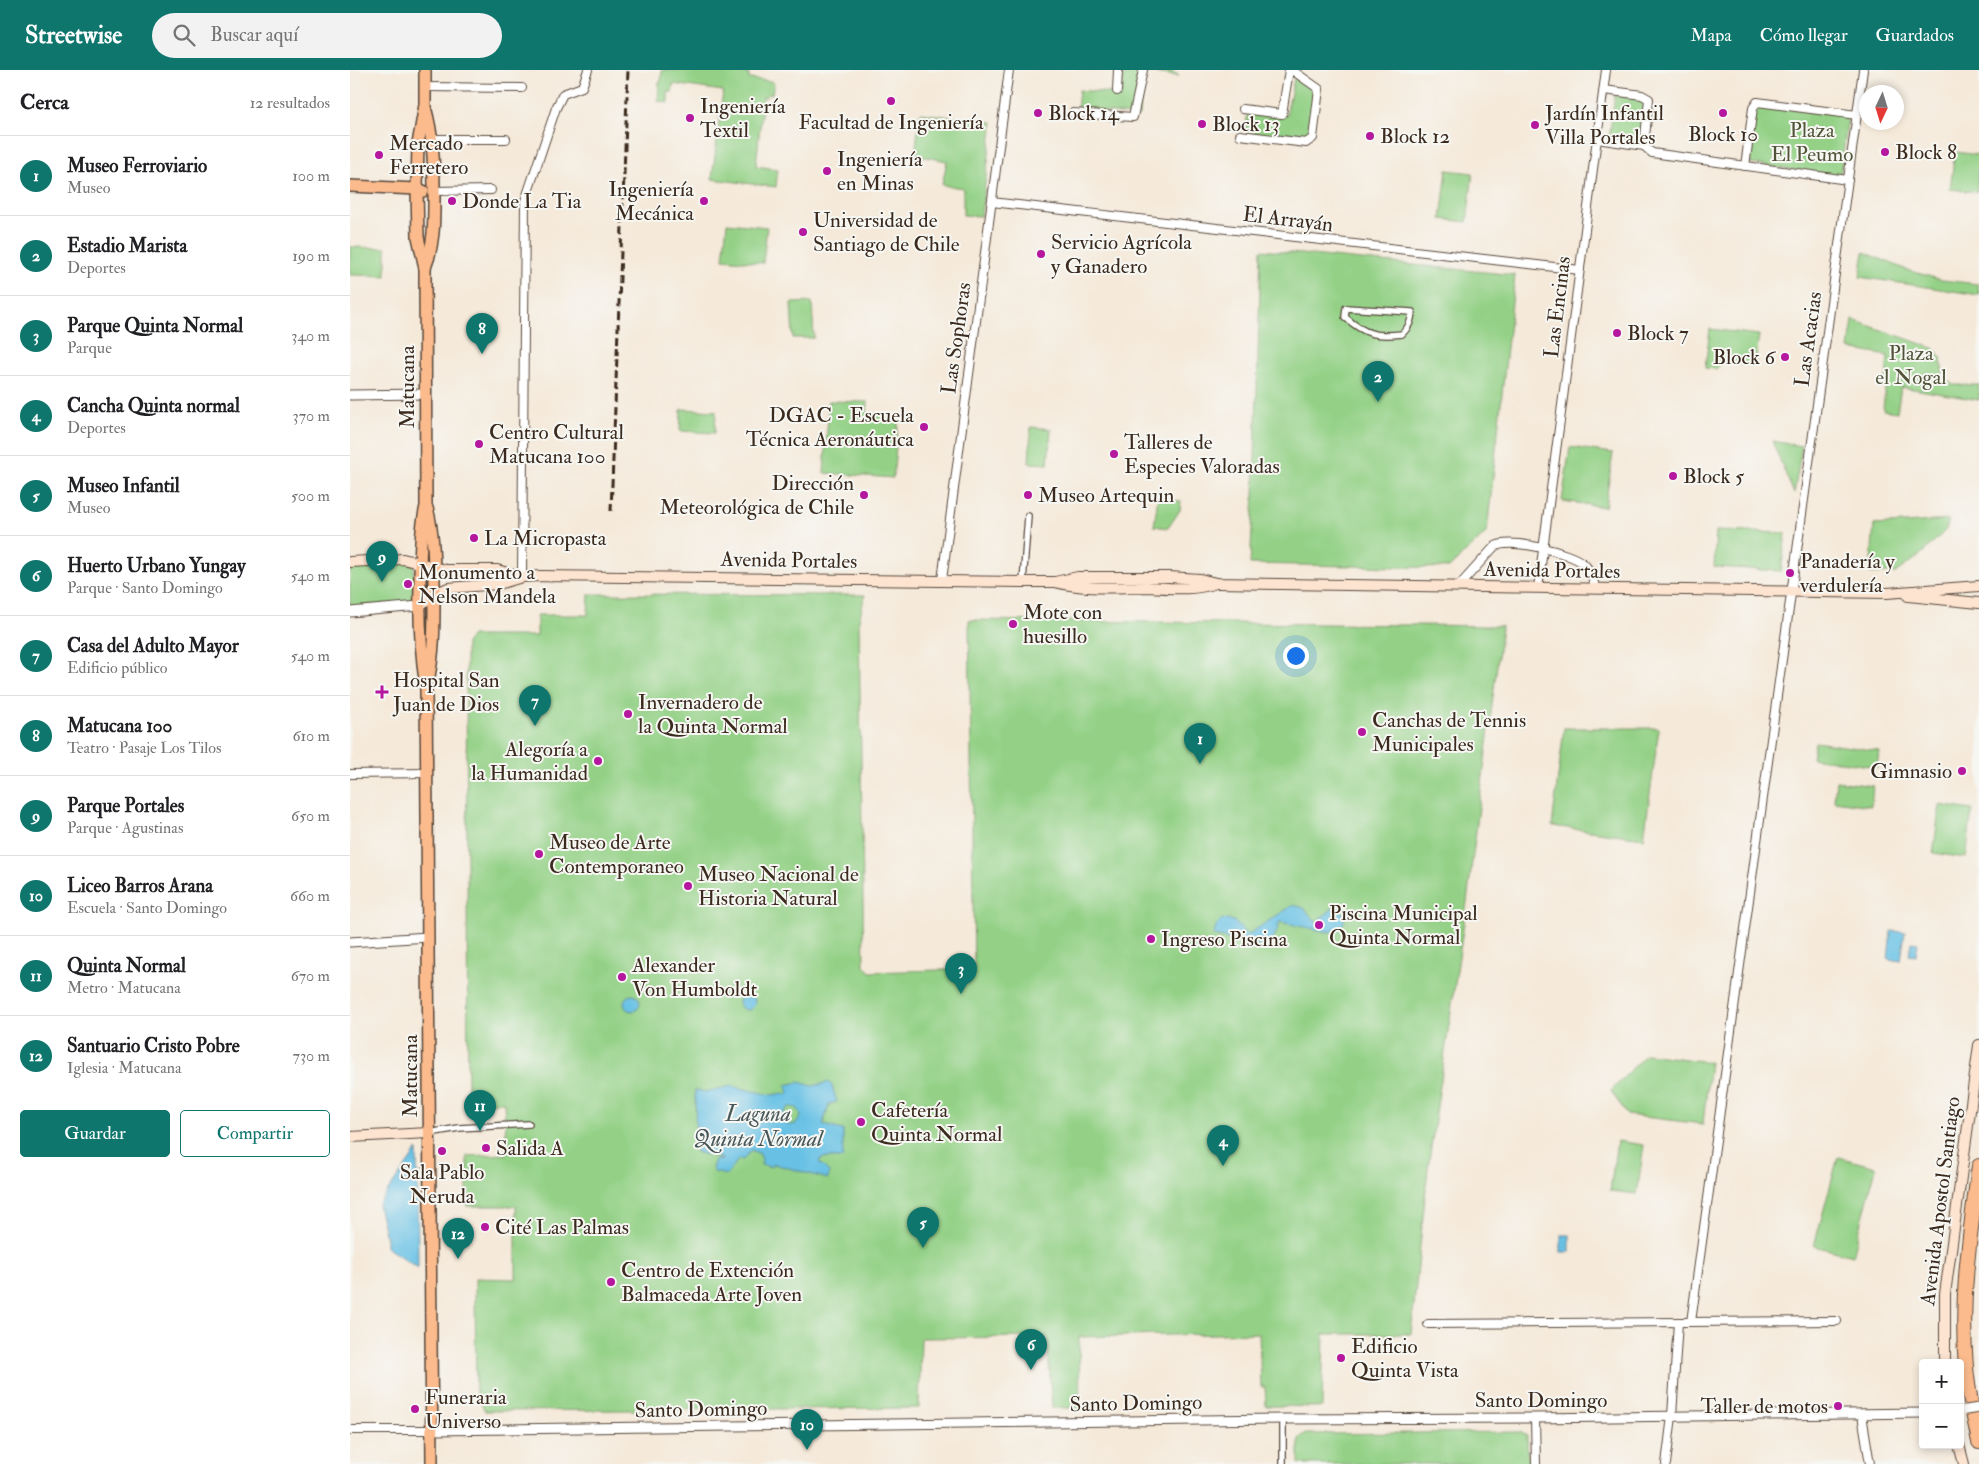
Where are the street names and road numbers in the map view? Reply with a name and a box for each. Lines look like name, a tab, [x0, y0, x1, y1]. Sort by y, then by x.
street label: El Arrayán	[1241, 201, 1335, 238]
street label: Las Encinas	[1538, 255, 1577, 359]
street label: Las Sophoras	[935, 280, 978, 396]
street label: Las Acacias	[1788, 290, 1829, 388]
street label: Matucana	[394, 345, 421, 429]
street label: Avenida Portales	[720, 546, 857, 575]
street label: Avenida Portales	[1483, 556, 1620, 585]
street label: Matucana	[397, 1034, 424, 1118]
street label: Avenida Apostol Santiago	[1914, 1095, 1967, 1308]
street label: Santo Domingo	[1475, 1387, 1607, 1414]
street label: Santo Domingo	[1069, 1389, 1203, 1418]
street label: Santo Domingo	[634, 1395, 768, 1424]

